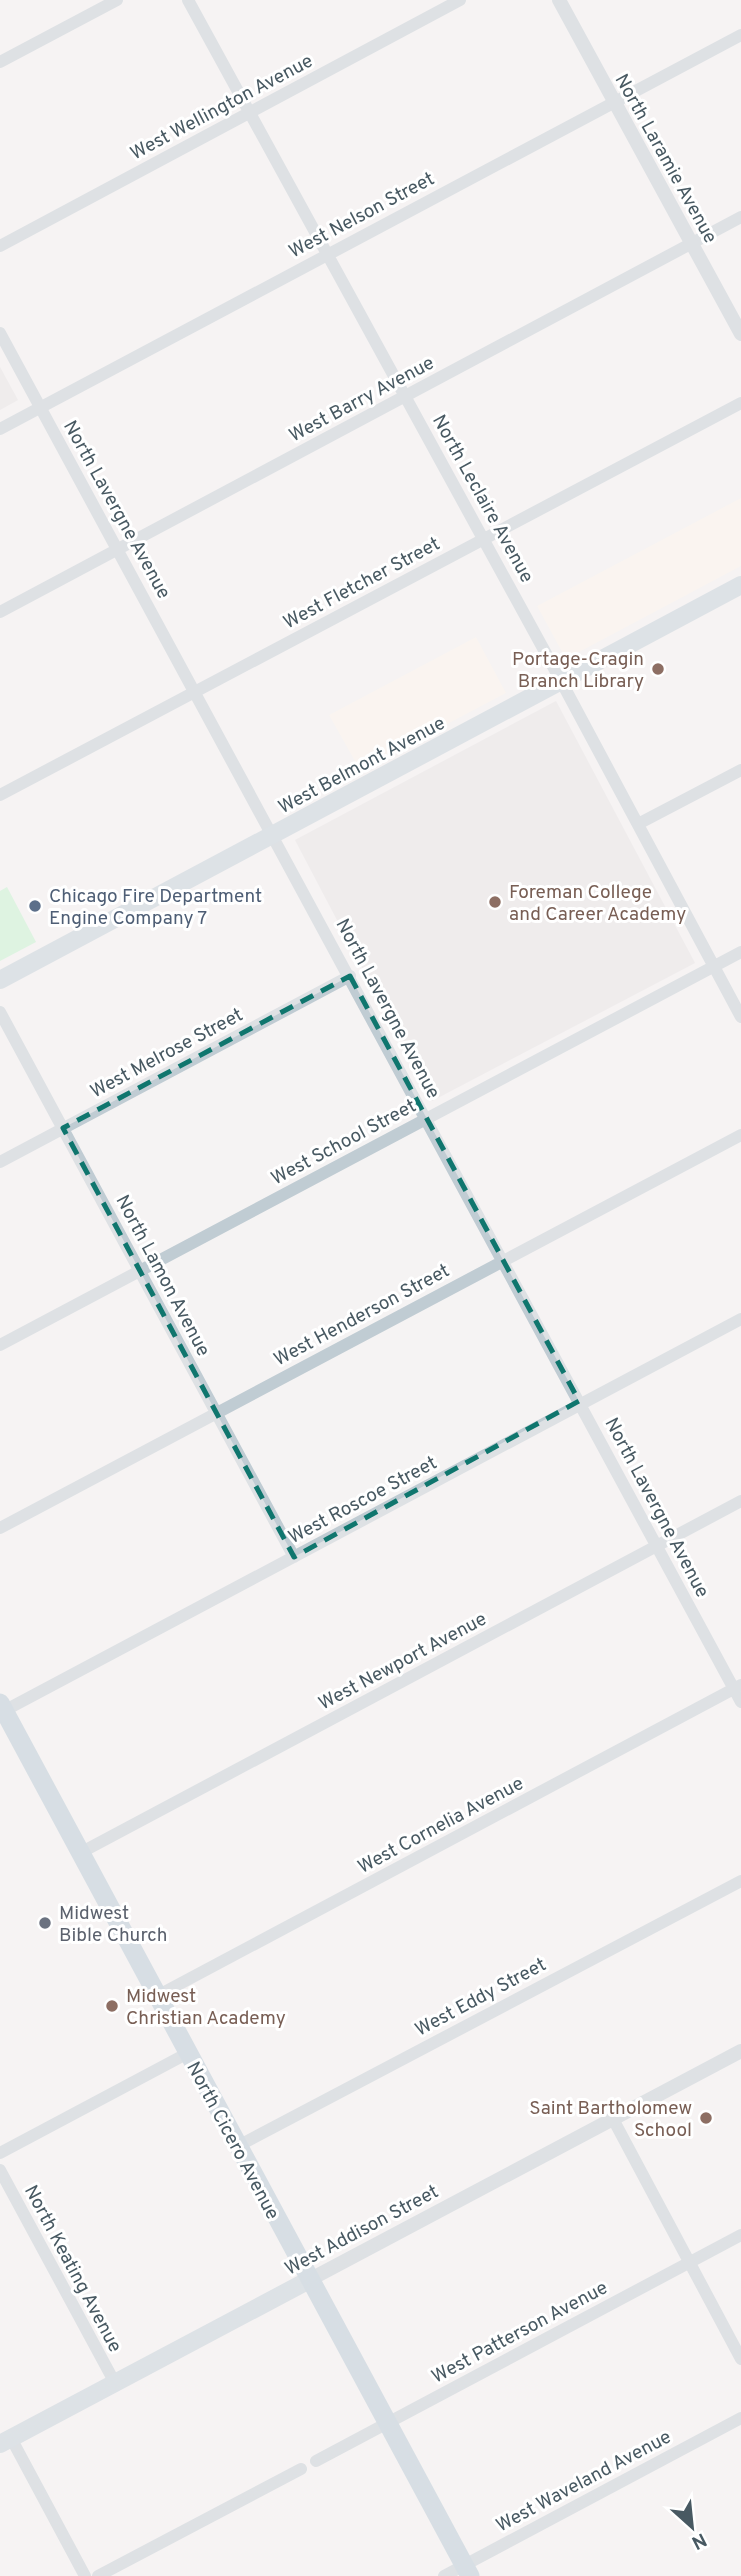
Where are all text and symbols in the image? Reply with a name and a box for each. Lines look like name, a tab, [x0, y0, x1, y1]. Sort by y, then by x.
street label: West Wellington Avenue	[127, 49, 317, 166]
street label: North Laramie Avenue	[609, 70, 722, 248]
street label: West Nelson Street	[285, 167, 439, 264]
street label: West Barry Avenue	[285, 351, 439, 448]
street label: North Leclaire Avenue	[426, 411, 538, 587]
street label: North Lavergne Avenue	[57, 416, 175, 603]
street label: West Fletcher Street	[280, 532, 444, 635]
place label: Portage-Cragin Branch Library	[512, 648, 644, 694]
marker: Portage-Cragin Branch Library	[650, 661, 666, 677]
street label: West Belmont Avenue	[274, 712, 449, 820]
place label: Foreman College and Career Academy	[509, 881, 686, 927]
place label: Chicago Fire Department Engine Company 7	[49, 885, 262, 931]
marker: Foreman College and Career Academy	[487, 894, 503, 910]
marker: Chicago Fire Department Engine Company 7	[27, 898, 43, 914]
street label: North Lavergne Avenue	[330, 915, 445, 1103]
street label: West Melrose Street	[86, 1003, 247, 1104]
street label: West School Street	[267, 1094, 421, 1191]
street label: North Lamon Avenue	[110, 1191, 215, 1361]
street label: West Henderson Street	[270, 1259, 454, 1372]
street label: North Lavergne Avenue	[599, 1414, 714, 1602]
street label: West Roscoe Street	[285, 1451, 441, 1550]
street label: West Newport Avenue	[315, 1607, 491, 1716]
street label: West Cornelia Avenue	[354, 1772, 528, 1880]
place label: Midwest Bible Church	[59, 1902, 168, 1948]
marker: Midwest Bible Church	[37, 1915, 53, 1931]
street label: West Eddy Street	[411, 1953, 551, 2042]
place label: Midwest Christian Academy	[126, 1985, 286, 2031]
marker: Midwest Christian Academy	[104, 1998, 120, 2014]
street label: North Cicero Avenue	[180, 2058, 284, 2224]
place label: Saint Bartholomew School	[529, 2097, 692, 2143]
marker: Saint Bartholomew School	[698, 2110, 714, 2126]
street label: West Addison Street	[281, 2180, 443, 2281]
street label: North Keating Avenue	[18, 2181, 127, 2357]
street label: West Patterson Avenue	[428, 2276, 612, 2389]
street label: West Waveland Avenue	[492, 2425, 676, 2538]
north arrow	[657, 2492, 727, 2562]
text: N	[687, 2527, 710, 2554]

